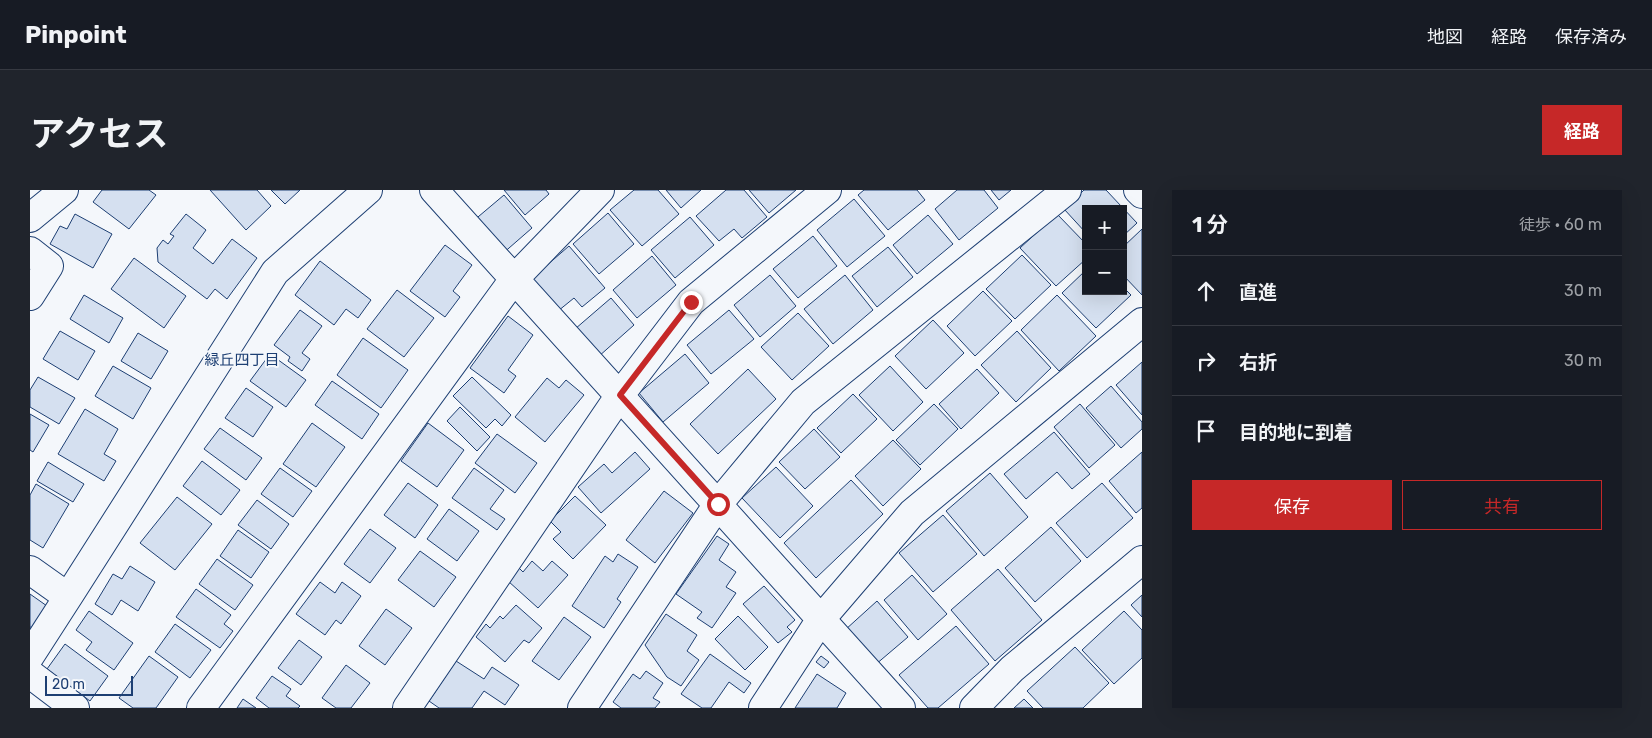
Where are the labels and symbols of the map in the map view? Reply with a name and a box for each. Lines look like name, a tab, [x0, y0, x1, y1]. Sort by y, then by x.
route end	[680, 291, 703, 314]
district label: 緑丘四丁目	[204, 351, 280, 369]
route start	[707, 493, 730, 516]
scale bar	[45, 673, 132, 696]

